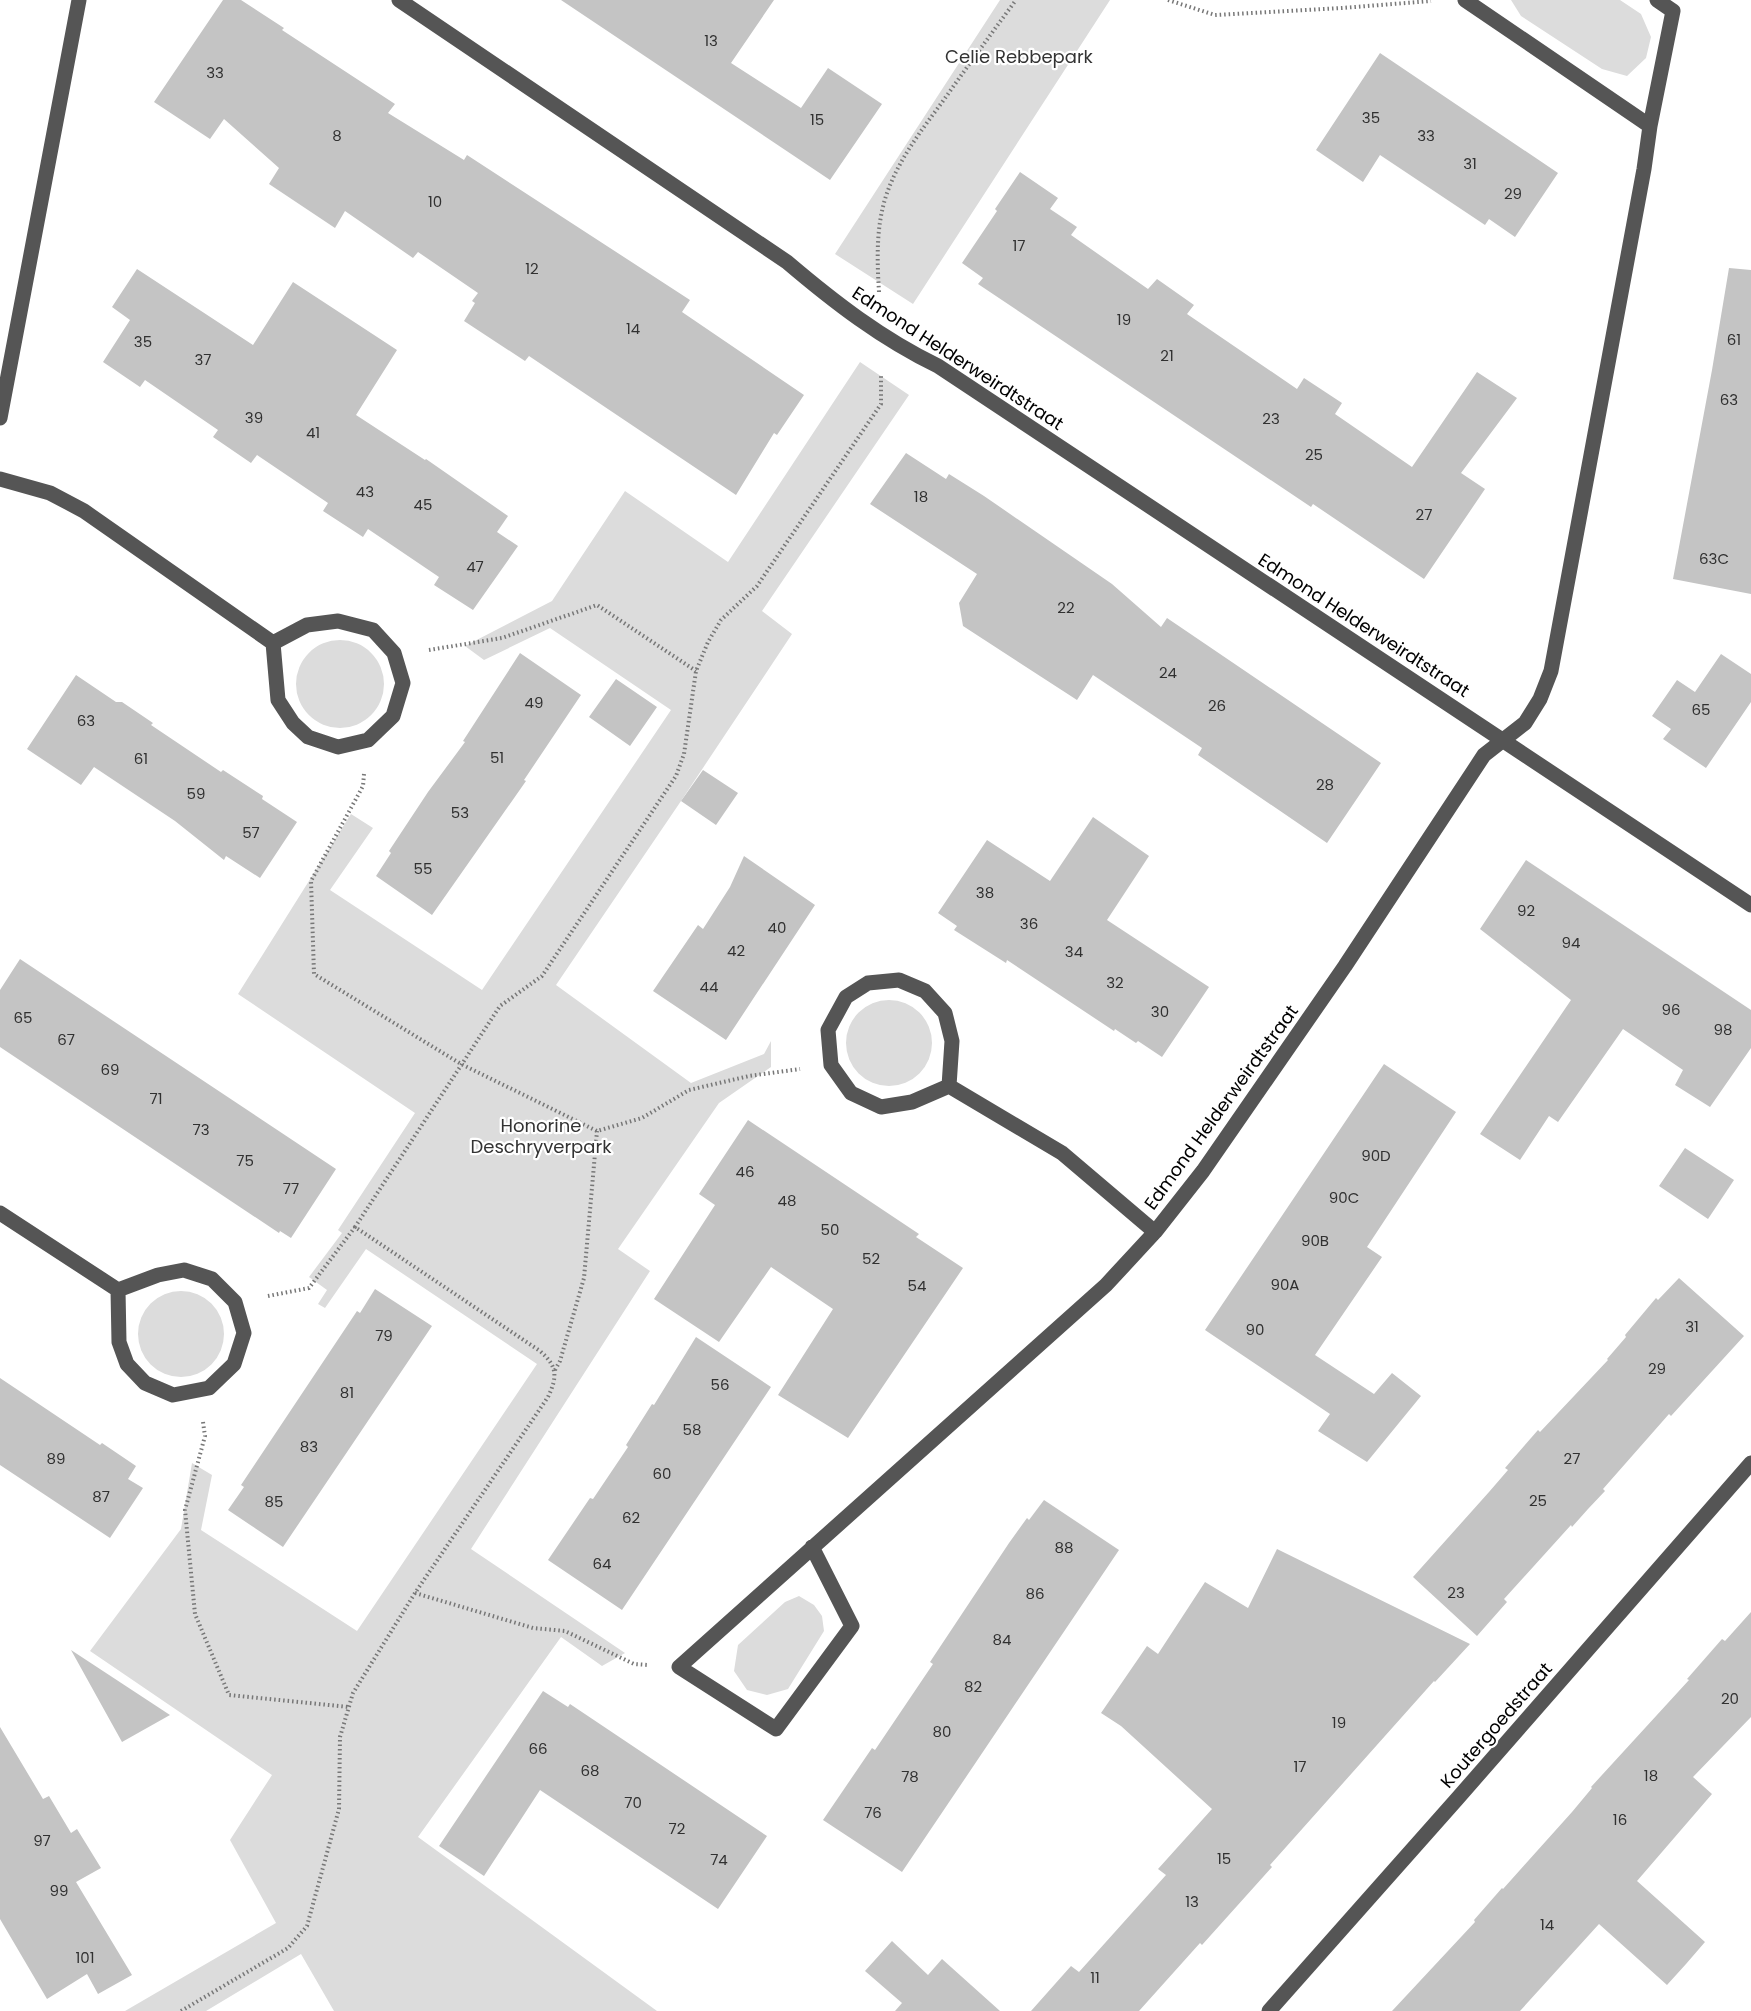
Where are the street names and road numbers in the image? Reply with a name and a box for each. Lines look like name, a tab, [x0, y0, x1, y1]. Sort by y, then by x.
street label: Edmond Helderweirdtstraat	[847, 280, 1069, 436]
street label: Edmond Helderweirdtstraat	[1253, 547, 1475, 703]
street label: Edmond Helderweirdtstraat	[1138, 1000, 1304, 1214]
street label: Koutergoedstraat	[1434, 1657, 1558, 1793]

